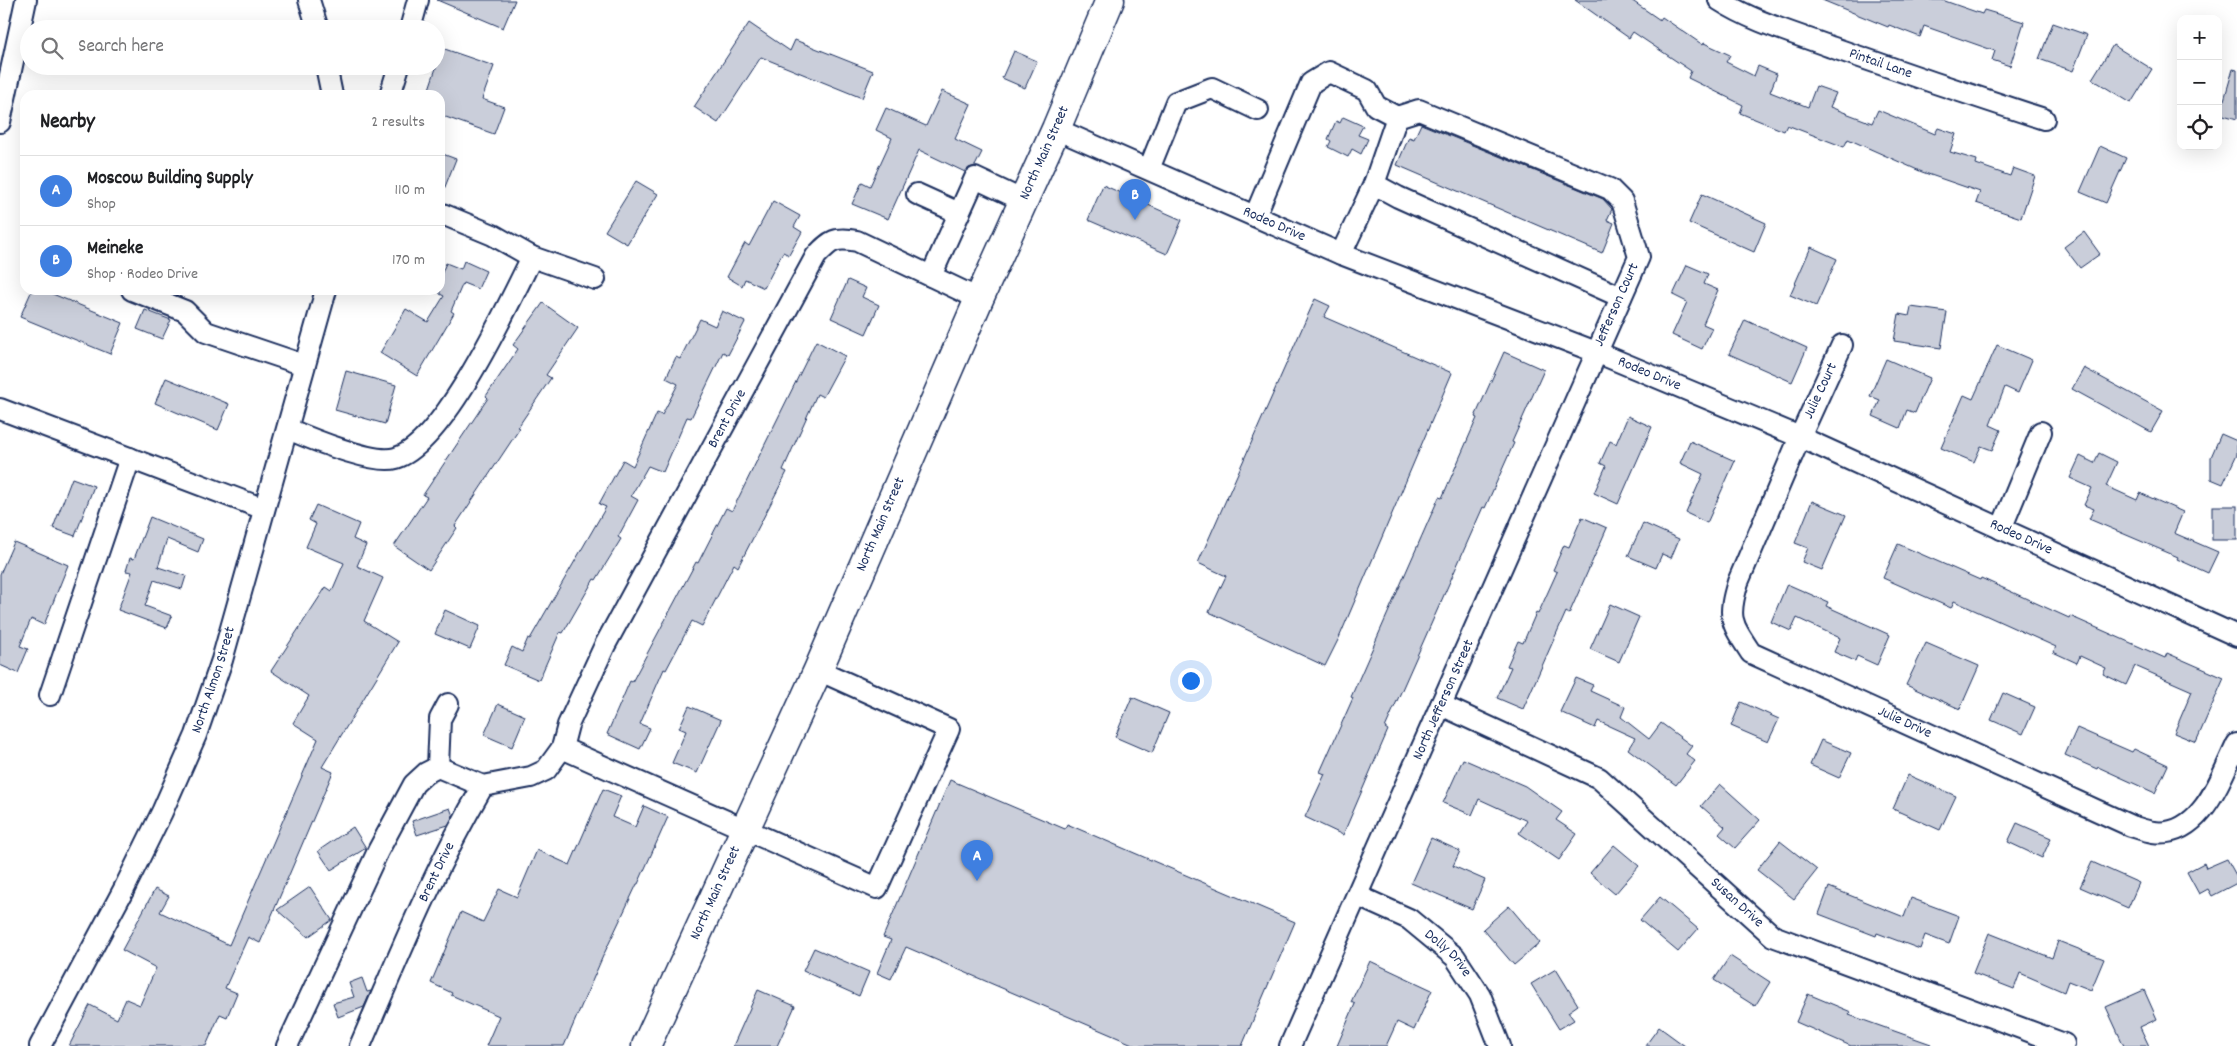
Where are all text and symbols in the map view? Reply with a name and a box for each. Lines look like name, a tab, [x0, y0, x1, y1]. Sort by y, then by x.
map controls	[2177, 15, 2222, 150]
button: +	[2177, 15, 2222, 60]
search box	[20, 20, 445, 75]
icon: search	[38, 34, 66, 62]
text: Search here	[78, 34, 164, 61]
street label: Pintail Lane	[1846, 43, 1915, 85]
button: −	[2177, 60, 2222, 105]
street label: North Main Street	[1014, 102, 1076, 204]
button: locate	[2177, 105, 2222, 150]
text: Nearby	[40, 108, 95, 138]
text: 2 results	[371, 111, 425, 134]
text: Moscow Building Supply	[87, 166, 253, 193]
text: A	[52, 179, 60, 202]
text: 110 m	[395, 179, 425, 202]
pin: B	[1119, 179, 1151, 220]
text: Shop	[87, 193, 116, 216]
street label: Rodeo Drive	[1239, 201, 1309, 248]
text: Meineke	[87, 236, 143, 263]
text: B	[52, 249, 60, 272]
text: 170 m	[392, 249, 425, 272]
street label: Jefferson Court	[1589, 259, 1645, 350]
text: Shop · Rodeo Drive	[87, 263, 198, 286]
street label: Rodeo Drive	[1614, 351, 1685, 397]
street label: Julie Court	[1798, 359, 1844, 423]
street label: Brent Drive	[703, 385, 753, 452]
street label: North Main Street	[851, 473, 911, 575]
street label: Rodeo Drive	[1986, 514, 2056, 562]
street label: North Almon Street	[186, 624, 242, 736]
street label: North Jefferson Street	[1408, 636, 1481, 764]
your location	[1178, 668, 1204, 694]
street label: Julie Drive	[1874, 701, 1935, 745]
street label: Brent Drive	[413, 838, 461, 906]
pin: A	[961, 840, 993, 881]
street label: North Main Street	[685, 842, 747, 944]
street label: Susan Drive	[1705, 873, 1769, 934]
street label: Dolly Drive	[1419, 925, 1477, 982]

